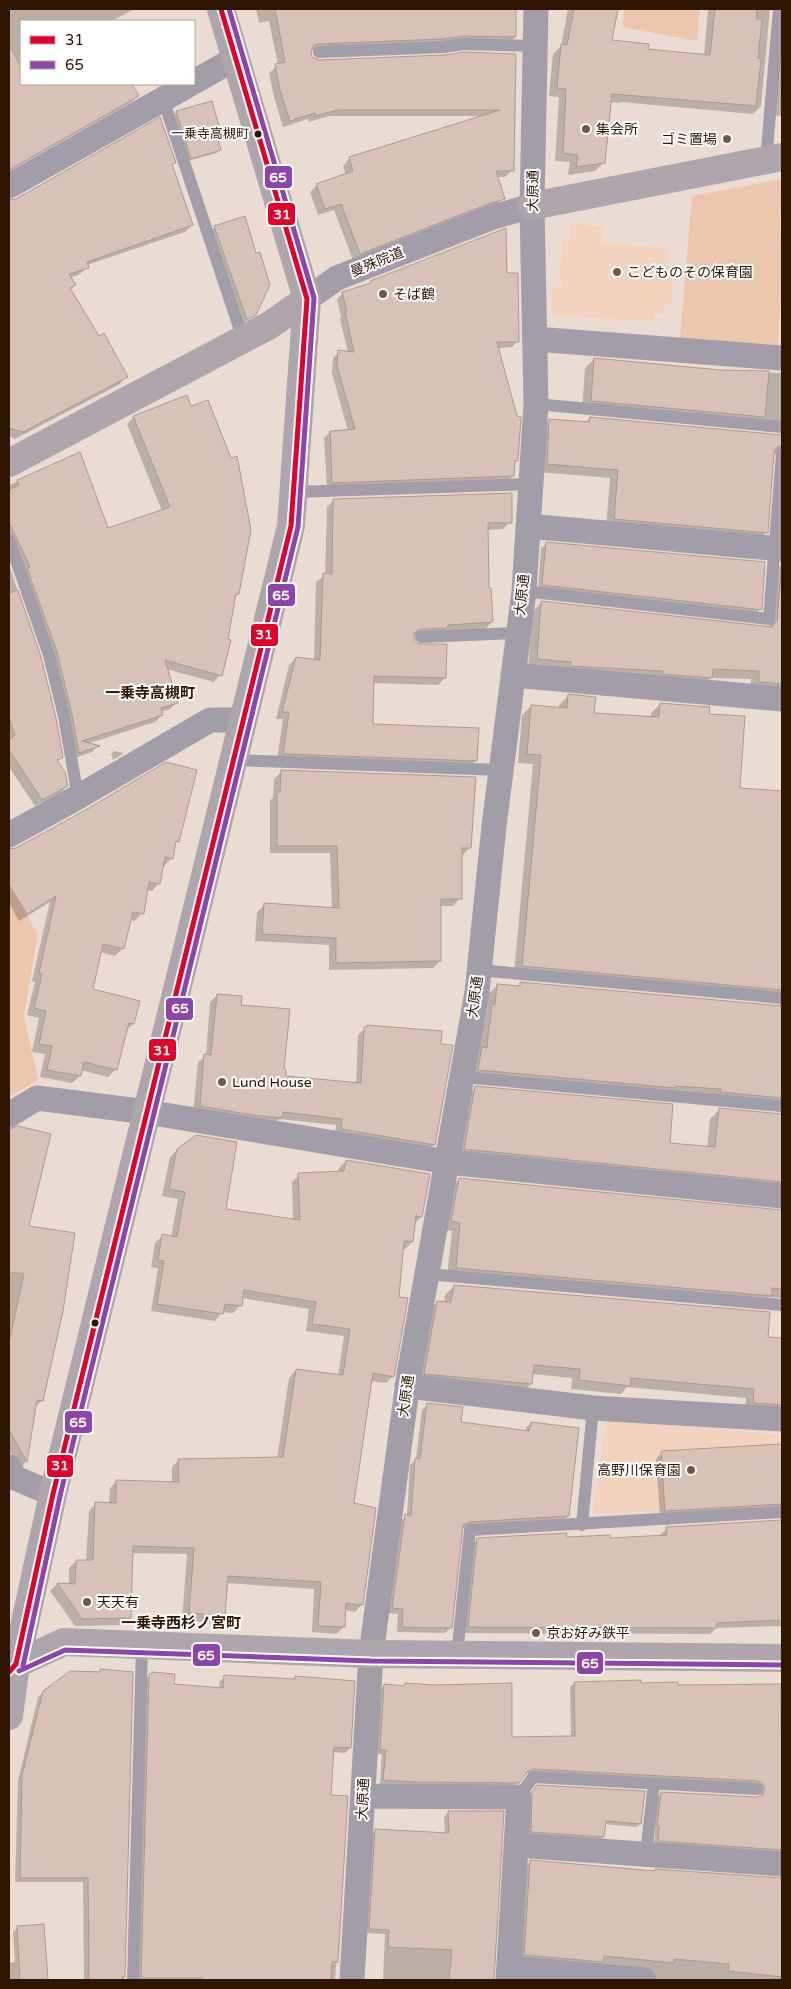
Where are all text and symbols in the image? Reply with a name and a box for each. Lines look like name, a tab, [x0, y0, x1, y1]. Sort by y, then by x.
legend	[20, 20, 195, 85]
text: 31	[65, 31, 84, 49]
text: 65	[65, 56, 84, 74]
place label: 集会所	[596, 121, 638, 138]
marker: 集会所	[580, 123, 592, 135]
place label: 一乗寺高槻町	[171, 126, 249, 142]
marker: 一乗寺高槻町	[253, 129, 263, 139]
place label: ゴミ置場	[661, 131, 717, 148]
marker: ゴミ置場	[721, 133, 733, 145]
line badge: 65	[264, 165, 293, 189]
text: 65	[269, 169, 287, 186]
street label: 大原通	[524, 170, 542, 212]
line badge: 31	[267, 202, 296, 226]
text: 31	[273, 206, 291, 223]
street label: 曼殊院道	[348, 244, 406, 280]
place label: こどものその保育園	[627, 264, 753, 281]
marker: こどものその保育園	[611, 266, 623, 278]
place label: そば鶴	[393, 286, 435, 303]
marker: そば鶴	[377, 288, 389, 300]
street label: 大原通	[511, 573, 533, 617]
line badge: 65	[267, 583, 296, 607]
text: 65	[272, 587, 290, 604]
line badge: 31	[250, 623, 279, 647]
text: 31	[255, 626, 273, 643]
district label: 一乗寺高槻町	[105, 684, 195, 702]
street label: 大原通	[464, 975, 486, 1019]
line badge: 65	[165, 997, 194, 1021]
text: 65	[171, 1000, 189, 1017]
line badge: 31	[148, 1038, 177, 1062]
text: 31	[153, 1042, 171, 1059]
place label: Lund House	[232, 1074, 312, 1091]
marker: Lund House	[216, 1076, 228, 1088]
unlabelled marker	[90, 1318, 100, 1328]
street label: 大原通	[395, 1374, 417, 1418]
line badge: 65	[64, 1410, 93, 1434]
text: 65	[69, 1414, 87, 1431]
line badge: 31	[46, 1454, 74, 1478]
text: 31	[51, 1457, 69, 1474]
place label: 高野川保育園	[597, 1462, 681, 1479]
marker: 高野川保育園	[685, 1464, 697, 1476]
place label: 天天有	[97, 1594, 139, 1611]
marker: 天天有	[81, 1596, 93, 1608]
district label: 一乗寺西杉ノ宮町	[121, 1614, 241, 1632]
place label: 京お好み鉄平	[546, 1625, 630, 1642]
marker: 京お好み鉄平	[530, 1627, 542, 1639]
line badge: 65	[192, 1643, 221, 1667]
text: 65	[197, 1647, 215, 1664]
line badge: 65	[576, 1651, 604, 1675]
text: 65	[581, 1655, 599, 1672]
street label: 大原通	[353, 1778, 373, 1820]

